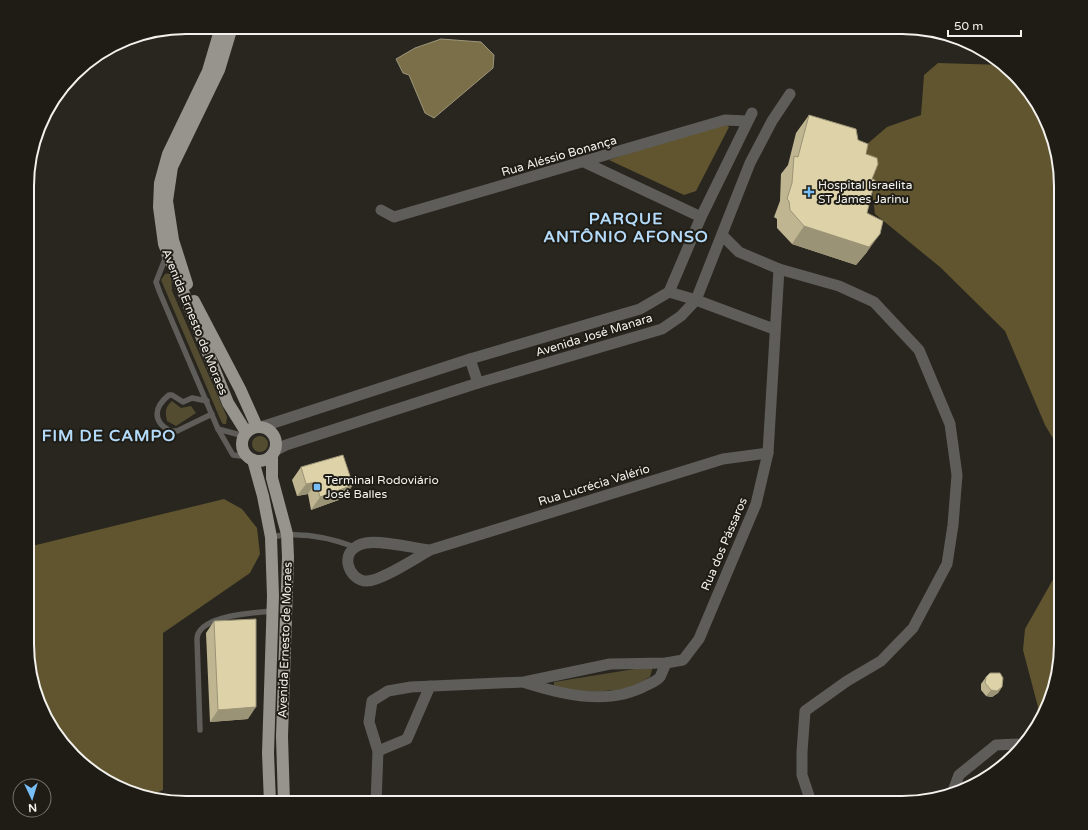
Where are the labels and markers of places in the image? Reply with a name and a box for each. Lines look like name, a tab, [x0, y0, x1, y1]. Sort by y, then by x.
place label: Hospital Israelita ST James Jarinu	[818, 178, 912, 206]
marker: Hospital Israelita ST James Jarinu	[803, 186, 815, 198]
place label: Terminal Rodoviário José Balles	[325, 473, 439, 501]
marker: Terminal Rodoviário José Balles	[312, 482, 322, 492]

